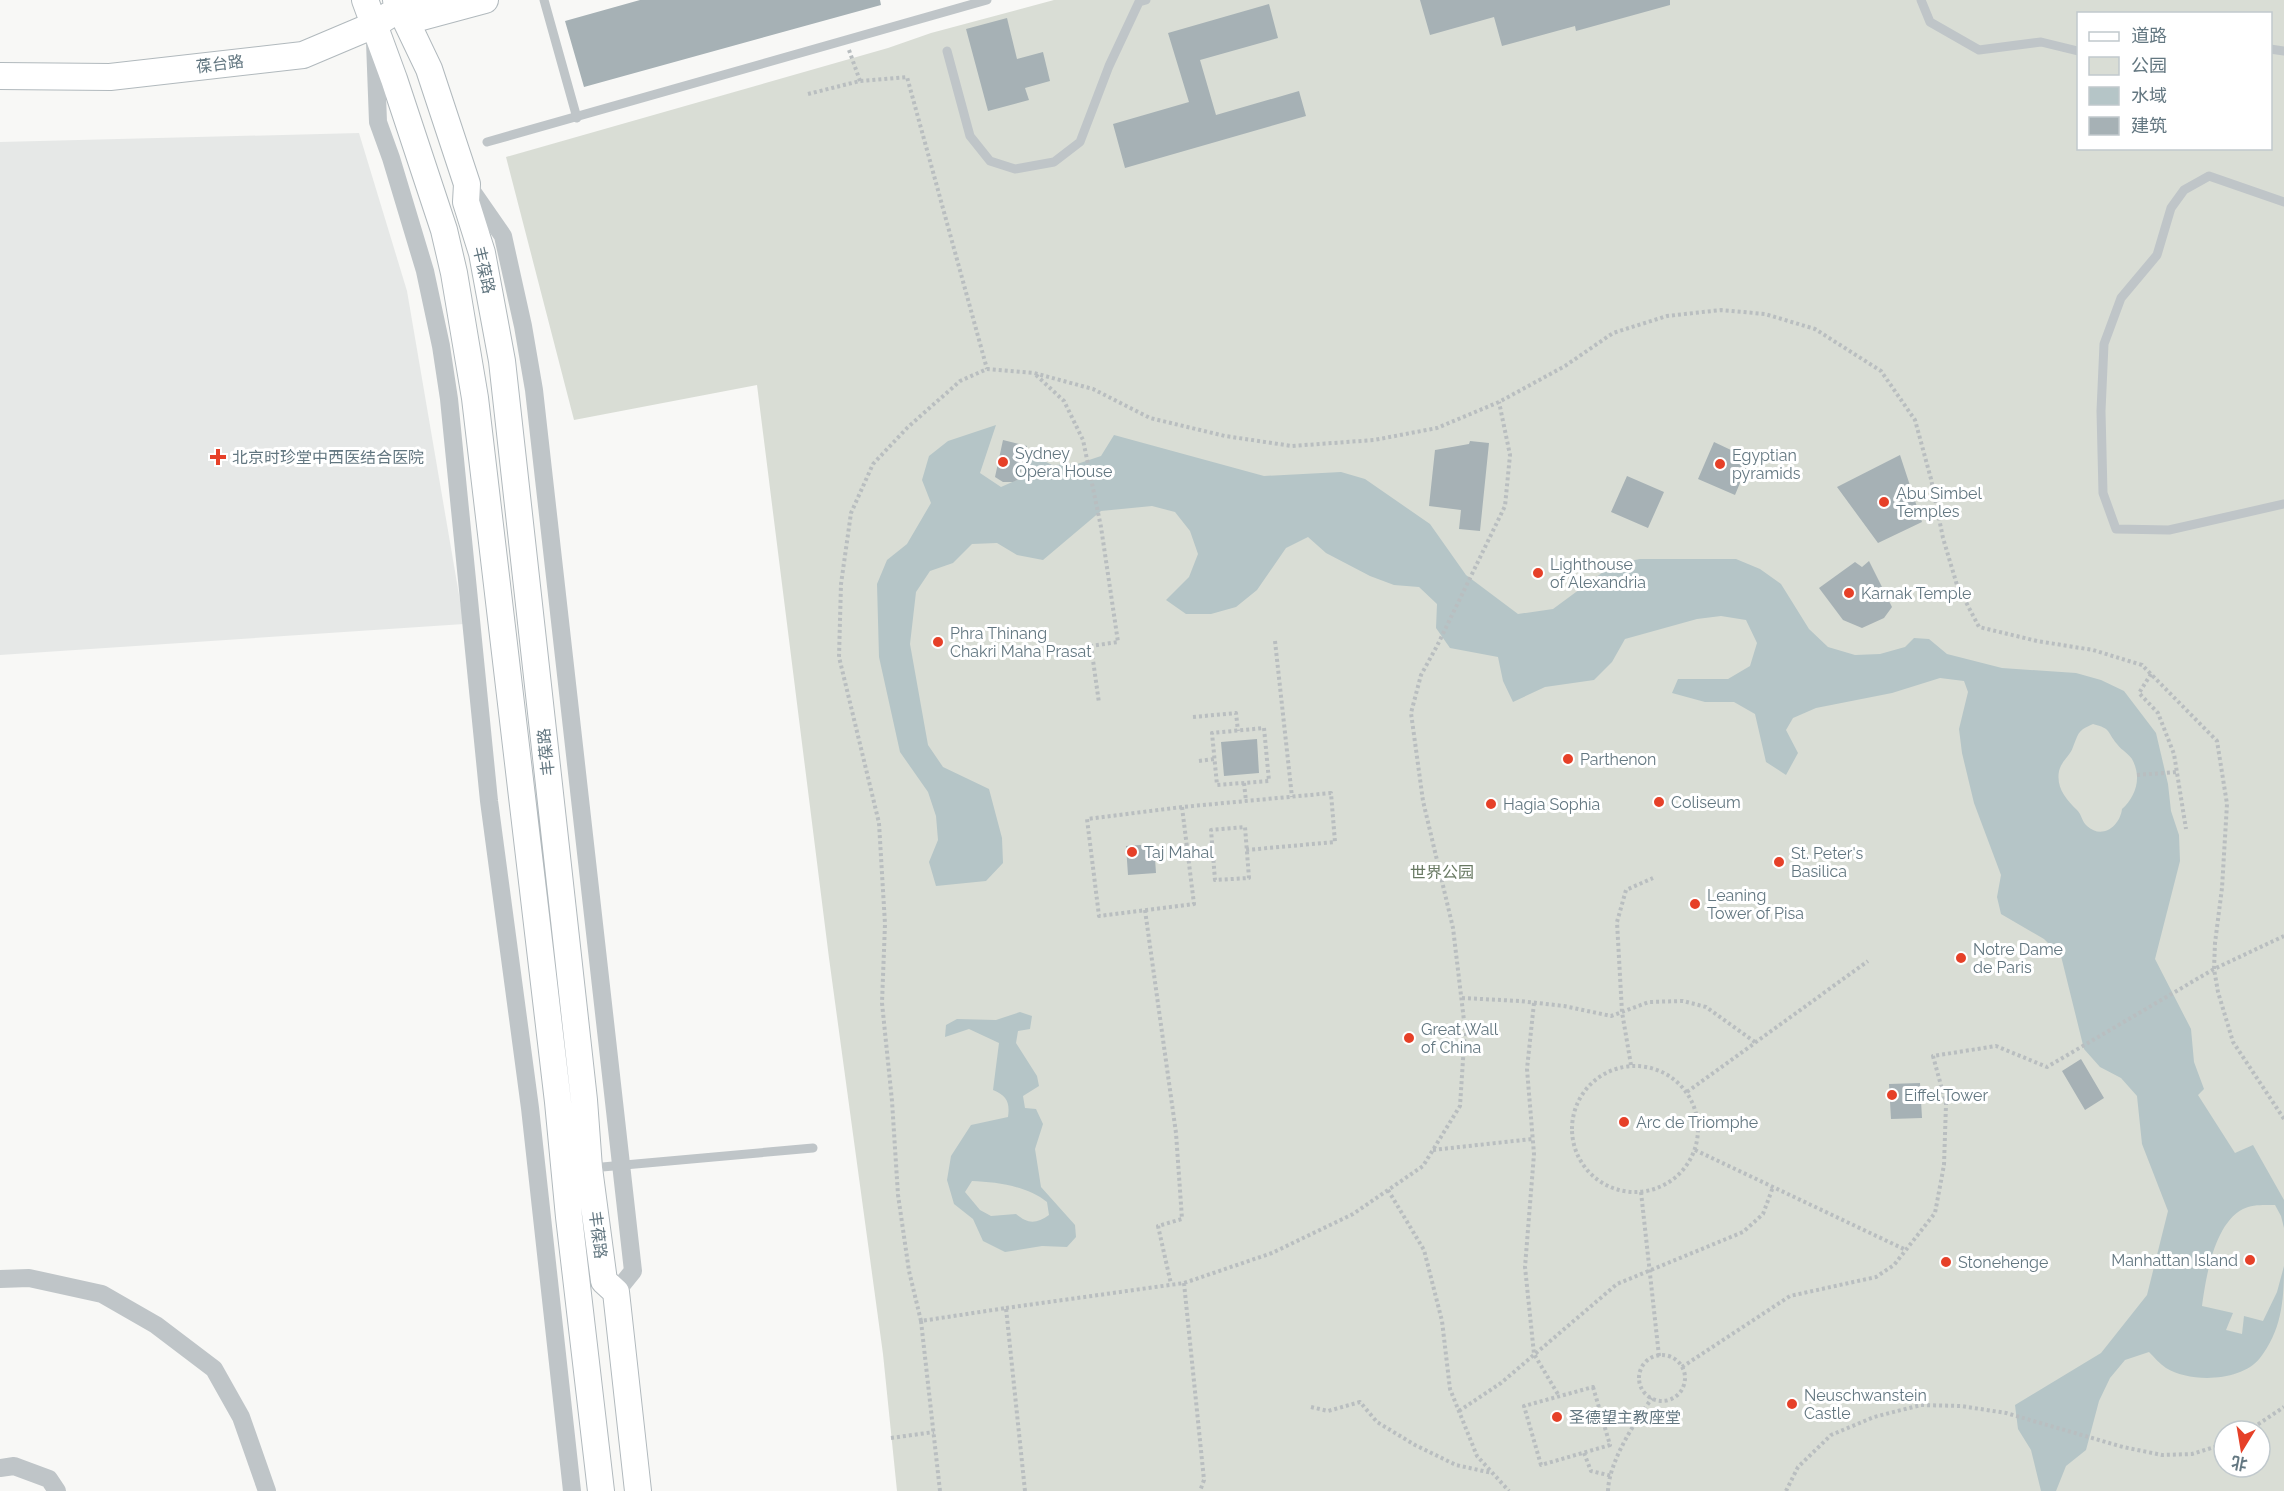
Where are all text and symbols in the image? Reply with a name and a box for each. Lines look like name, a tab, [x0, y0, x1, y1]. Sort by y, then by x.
legend	[2077, 12, 2272, 150]
text: 道路	[2131, 25, 2167, 46]
street label: 葆台路	[195, 52, 245, 76]
text: 公园	[2131, 55, 2167, 76]
text: 水域	[2131, 85, 2167, 106]
text: 建筑	[2131, 115, 2167, 136]
street label: 丰葆路	[469, 244, 499, 296]
place label: Sydney Opera House	[1015, 444, 1112, 481]
place label: Egyptian pyramids	[1732, 446, 1801, 483]
marker: 北京时珍堂中西医结合医院	[209, 448, 227, 466]
place label: 北京时珍堂中西医结合医院	[232, 448, 424, 467]
marker: Sydney Opera House	[996, 455, 1010, 469]
marker: Egyptian pyramids	[1713, 457, 1727, 471]
place label: Abu Simbel Temples	[1896, 484, 1982, 521]
marker: Abu Simbel Temples	[1877, 495, 1891, 509]
place label: Lighthouse of Alexandria	[1550, 555, 1646, 592]
marker: Lighthouse of Alexandria	[1531, 566, 1545, 580]
place label: Karnak Temple	[1861, 584, 1971, 603]
marker: Karnak Temple	[1842, 586, 1856, 600]
place label: Phra Thinang Chakri Maha Prasat	[950, 624, 1092, 661]
marker: Phra Thinang Chakri Maha Prasat	[931, 635, 945, 649]
street label: 丰葆路	[534, 727, 558, 777]
place label: Parthenon	[1580, 750, 1656, 769]
marker: Parthenon	[1561, 752, 1575, 766]
place label: Coliseum	[1671, 793, 1741, 812]
place label: Hagia Sophia	[1503, 795, 1600, 814]
marker: Coliseum	[1652, 795, 1666, 809]
marker: Hagia Sophia	[1484, 797, 1498, 811]
place label: Taj Mahal	[1144, 843, 1214, 862]
place label: St. Peter's Basilica	[1791, 844, 1863, 881]
marker: Taj Mahal	[1125, 845, 1139, 859]
marker: St. Peter's Basilica	[1772, 855, 1786, 869]
park label: 世界公园	[1410, 863, 1474, 882]
place label: Leaning Tower of Pisa	[1707, 886, 1804, 923]
marker: Leaning Tower of Pisa	[1688, 897, 1702, 911]
place label: Notre Dame de Paris	[1973, 940, 2063, 977]
marker: Notre Dame de Paris	[1954, 951, 1968, 965]
place label: Great Wall of China	[1421, 1020, 1499, 1057]
marker: Great Wall of China	[1402, 1031, 1416, 1045]
place label: Eiffel Tower	[1904, 1086, 1988, 1105]
marker: Eiffel Tower	[1885, 1088, 1899, 1102]
place label: Arc de Triomphe	[1636, 1113, 1758, 1132]
marker: Arc de Triomphe	[1617, 1115, 1631, 1129]
street label: 丰葆路	[586, 1210, 610, 1260]
place label: Manhattan Island	[2111, 1251, 2238, 1270]
place label: Stonehenge	[1958, 1253, 2048, 1272]
marker: Manhattan Island	[2243, 1253, 2257, 1267]
marker: Stonehenge	[1939, 1255, 1953, 1269]
place label: Neuschwanstein Castle	[1804, 1386, 1927, 1423]
marker: Neuschwanstein Castle	[1785, 1397, 1799, 1411]
place label: 圣德望主教座堂	[1569, 1408, 1681, 1427]
marker: 圣德望主教座堂	[1550, 1410, 1564, 1424]
north arrow	[2212, 1419, 2272, 1479]
text: 北	[2230, 1452, 2249, 1474]

